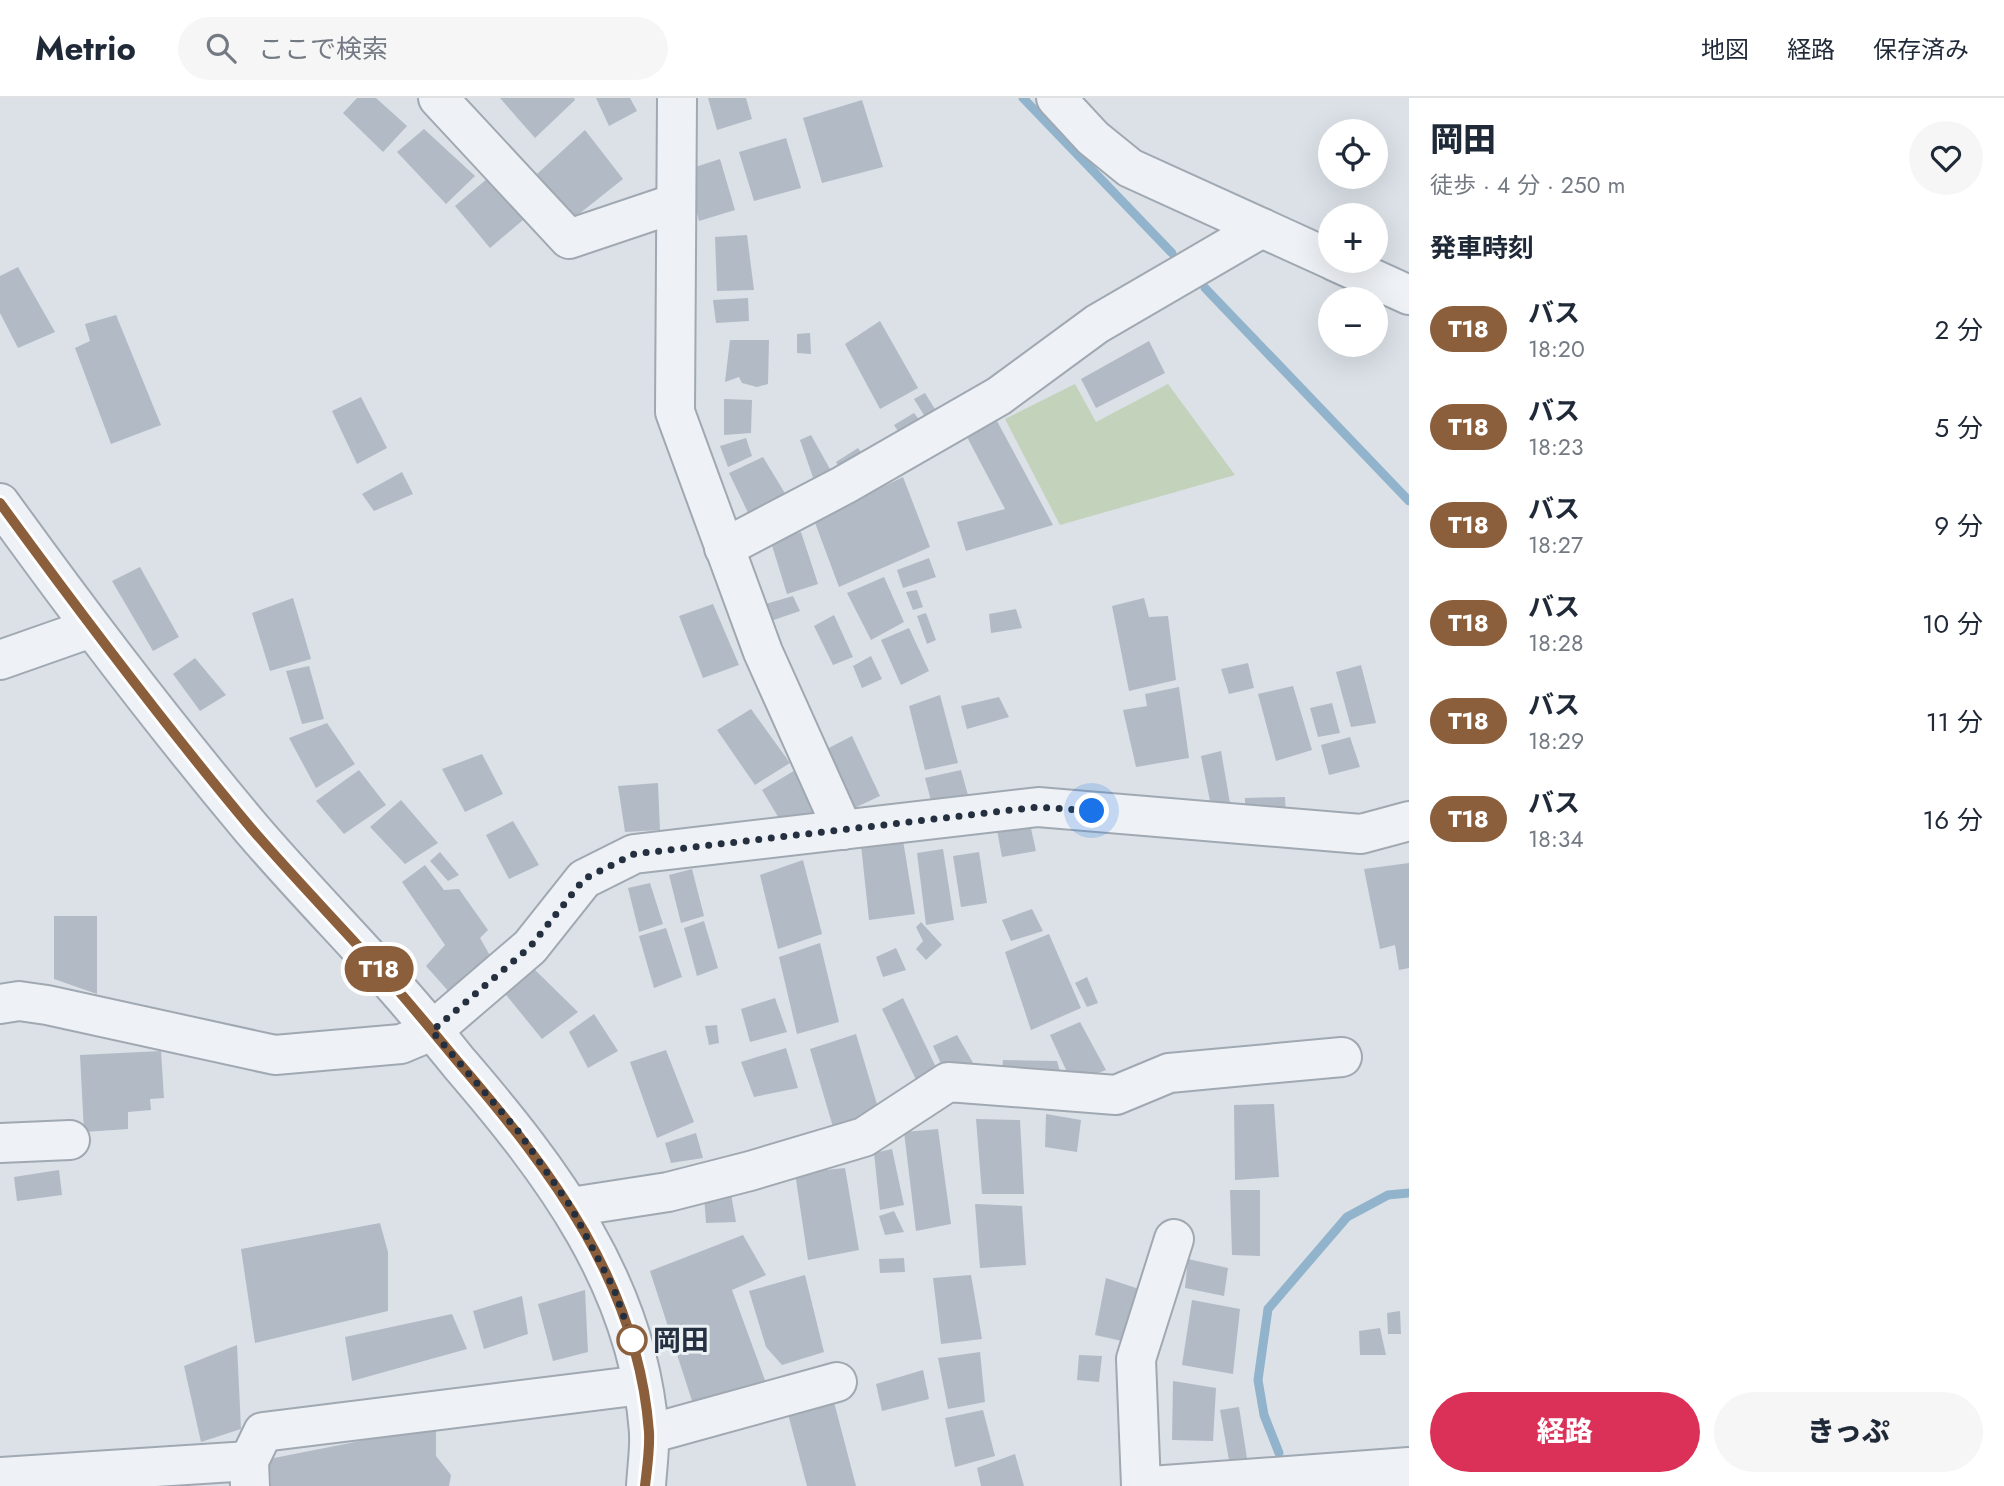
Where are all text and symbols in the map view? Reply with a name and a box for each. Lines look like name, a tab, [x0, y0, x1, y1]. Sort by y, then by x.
search box	[178, 17, 668, 80]
text: Metrio	[35, 25, 136, 72]
icon: search	[202, 29, 240, 67]
text: ここで検索	[258, 30, 388, 68]
text: 地図	[1701, 32, 1749, 67]
text: 経路	[1787, 32, 1835, 67]
text: 保存済み	[1873, 32, 1969, 67]
text: 岡田	[1430, 116, 1496, 163]
map controls	[1318, 119, 1388, 357]
button: locate	[1318, 119, 1388, 189]
button: heart	[1909, 121, 1983, 195]
text: 徒歩 · 4 分 · 250 m	[1430, 168, 1625, 202]
button: +	[1318, 203, 1388, 273]
text: 発車時刻	[1430, 229, 1534, 267]
button: −	[1318, 287, 1388, 357]
text: バス	[1528, 294, 1580, 332]
text: T18	[1448, 311, 1489, 346]
text: 2 分	[1934, 311, 1983, 349]
text: 18:20	[1528, 332, 1585, 366]
text: バス	[1528, 392, 1580, 430]
text: T18	[1448, 409, 1489, 444]
text: 5 分	[1935, 409, 1983, 447]
text: 18:23	[1528, 430, 1583, 464]
text: バス	[1528, 490, 1580, 528]
text: T18	[1448, 507, 1489, 542]
text: 9 分	[1934, 507, 1983, 545]
text: 18:27	[1528, 528, 1583, 562]
text: バス	[1528, 588, 1580, 626]
text: T18	[1448, 605, 1489, 640]
text: 10 分	[1922, 605, 1983, 643]
text: 18:28	[1528, 626, 1583, 660]
text: バス	[1528, 686, 1580, 724]
text: T18	[1448, 703, 1489, 738]
text: 11 分	[1926, 703, 1983, 741]
text: 18:29	[1528, 724, 1584, 758]
text: バス	[1528, 784, 1580, 822]
your location	[1074, 793, 1109, 828]
text: T18	[1448, 801, 1489, 836]
text: 16 分	[1923, 801, 1983, 839]
text: 18:34	[1528, 822, 1584, 856]
line badge: T18	[339, 946, 419, 992]
text: T18	[359, 951, 399, 986]
place label: 岡田	[653, 1320, 709, 1361]
marker: 岡田	[617, 1325, 647, 1355]
button: 経路	[1430, 1392, 1700, 1472]
button: きっぷ	[1714, 1392, 1983, 1472]

